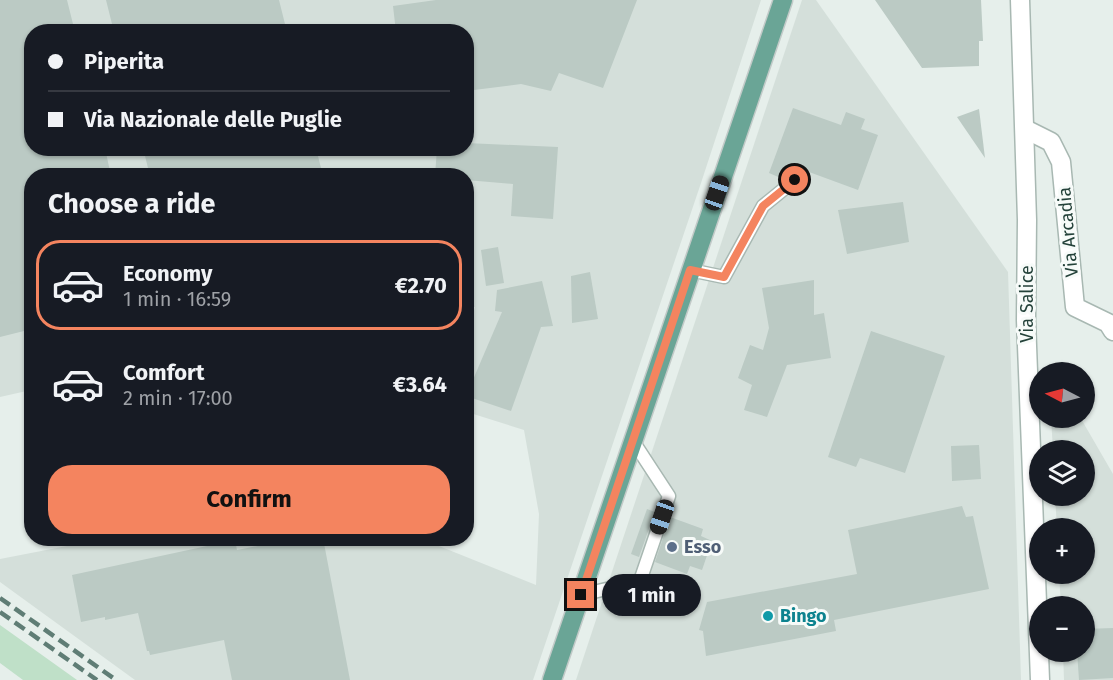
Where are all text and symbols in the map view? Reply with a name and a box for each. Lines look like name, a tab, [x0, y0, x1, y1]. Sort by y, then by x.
text: Piperita	[84, 48, 164, 75]
text: Via Nazionale delle Puglie	[84, 106, 342, 133]
route start	[781, 166, 808, 193]
car	[703, 173, 731, 213]
street label: Via Arcadia	[1053, 186, 1083, 278]
text: Choose a ride	[48, 188, 215, 220]
icon: car	[51, 258, 105, 312]
text: Economy	[123, 260, 212, 287]
street label: Via Salice	[1016, 265, 1038, 343]
text: €2.70	[395, 272, 447, 299]
text: 1 min · 16:59	[123, 287, 231, 311]
icon: car	[51, 357, 105, 411]
text: Comfort	[123, 359, 204, 386]
north arrow	[1029, 362, 1095, 428]
map controls	[1029, 362, 1095, 662]
text: €3.64	[393, 371, 447, 398]
text: 2 min · 17:00	[123, 386, 233, 410]
button: layers	[1029, 440, 1095, 506]
button: Confirm	[48, 465, 450, 534]
car	[648, 497, 676, 537]
button: +	[1029, 518, 1095, 584]
place label: Esso	[684, 536, 721, 558]
marker: Esso	[665, 540, 679, 554]
callout: 1 min	[602, 574, 701, 616]
route end	[567, 581, 594, 608]
text: 1 min	[627, 583, 676, 607]
button: −	[1029, 596, 1095, 662]
place label: Bingo	[780, 605, 827, 627]
marker: Bingo	[761, 609, 775, 623]

